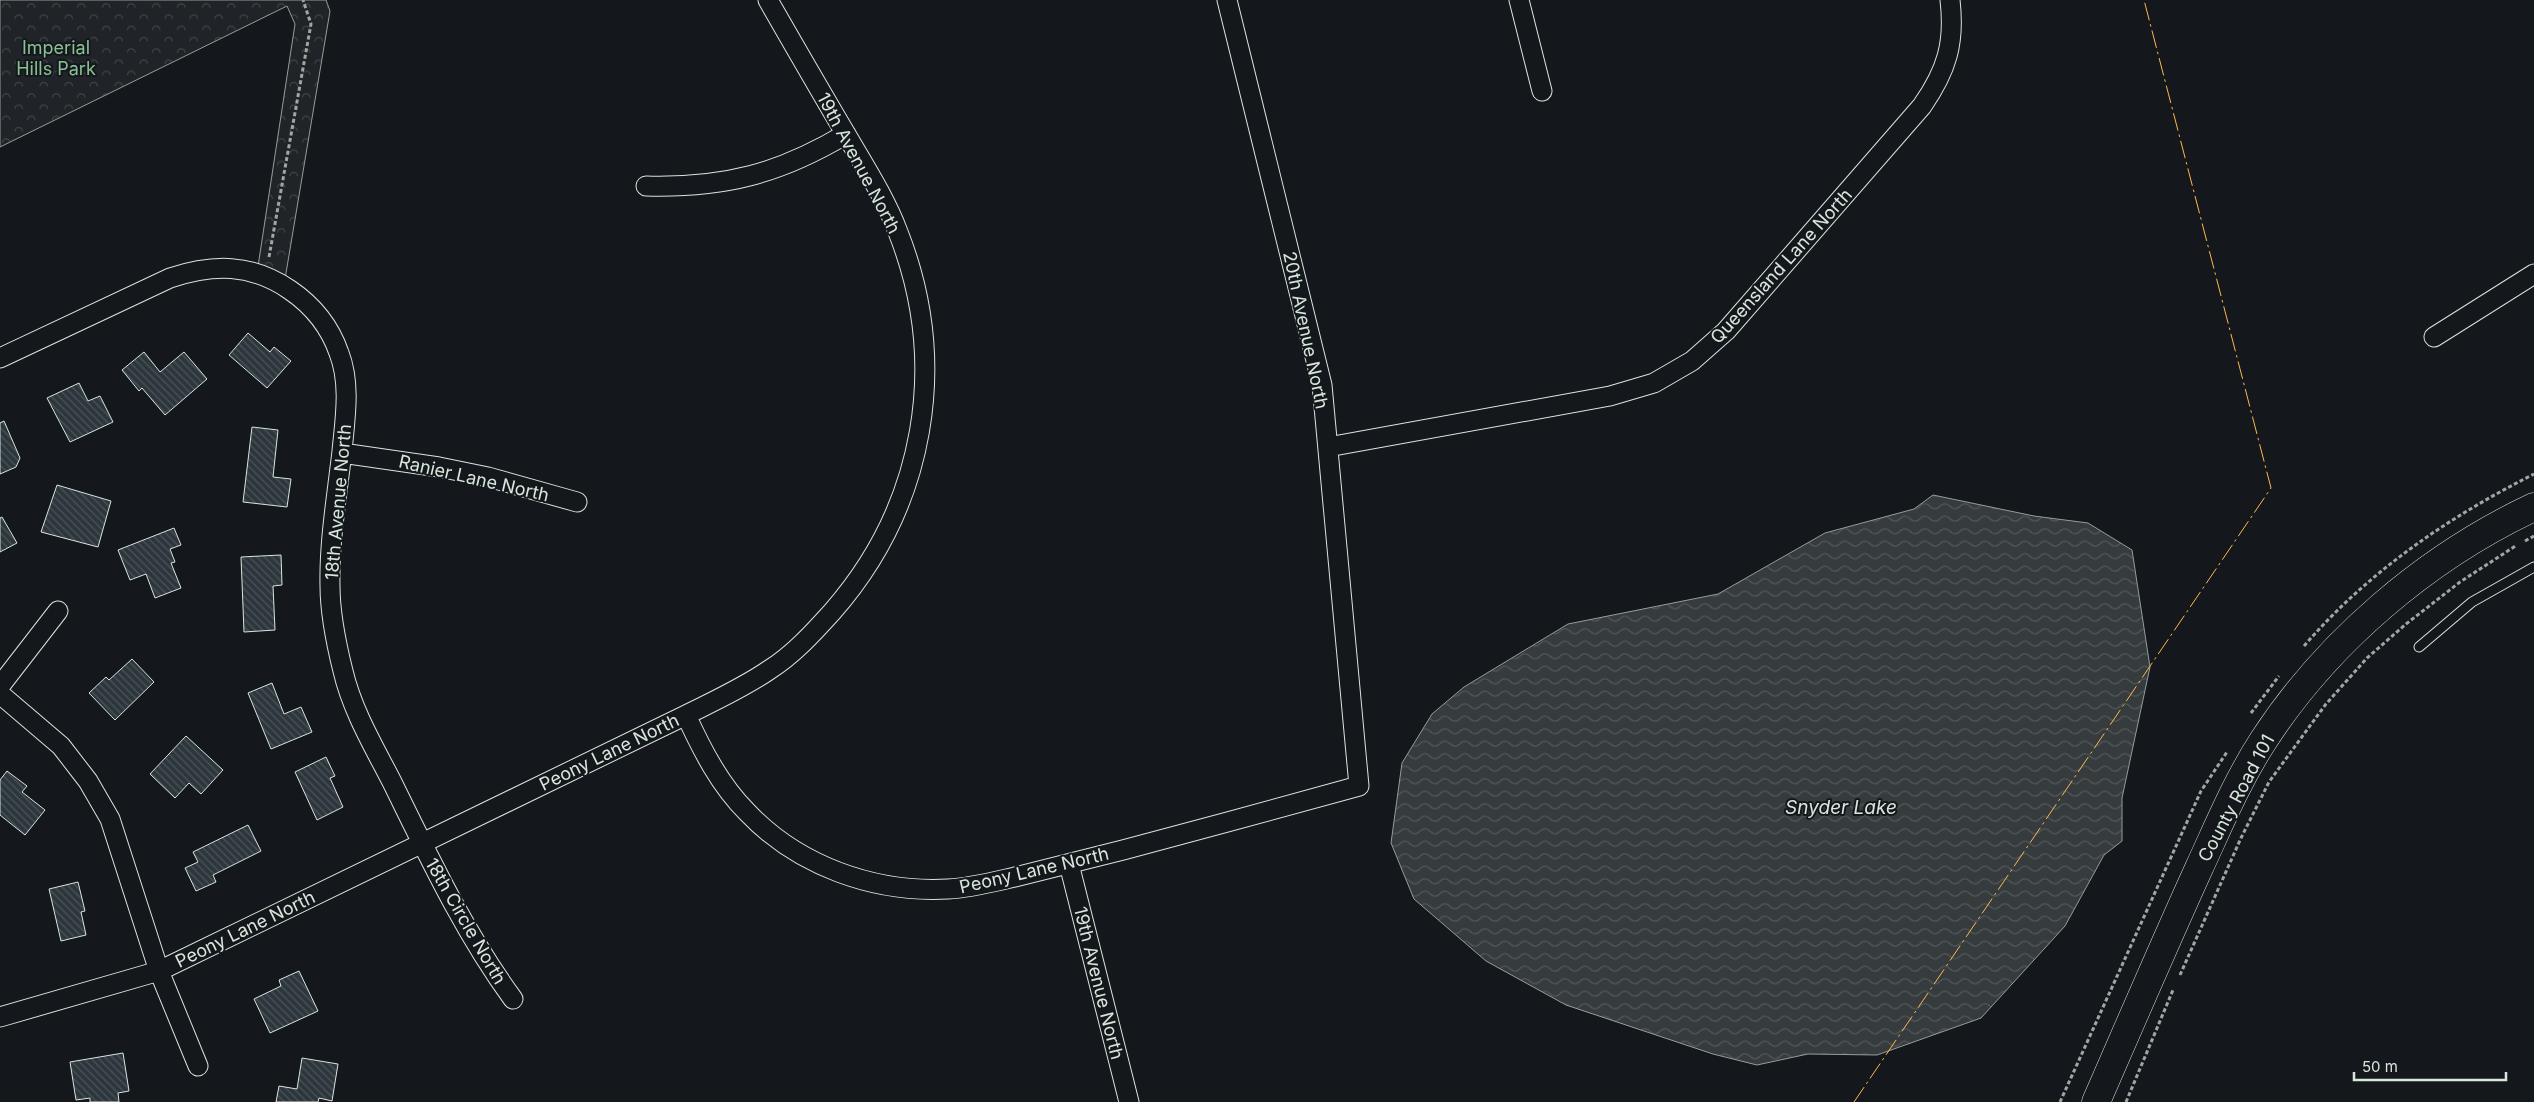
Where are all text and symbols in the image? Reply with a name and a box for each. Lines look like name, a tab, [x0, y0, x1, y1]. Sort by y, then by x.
park label: Imperial Hills Park	[16, 37, 96, 79]
street label: 19th Avenue North	[813, 89, 905, 237]
street label: Queensland Lane North	[1706, 184, 1856, 348]
street label: 20th Avenue North	[1279, 249, 1333, 411]
street label: 18th Avenue North	[321, 423, 355, 581]
street label: Ranier Lane North	[397, 451, 551, 505]
street label: Peony Lane North	[536, 709, 682, 795]
street label: County Road 101	[2194, 731, 2278, 865]
water label: Snyder Lake	[1785, 796, 1897, 819]
street label: Peony Lane North	[957, 843, 1111, 897]
street label: 18th Circle North	[421, 854, 511, 988]
street label: Peony Lane North	[172, 886, 318, 972]
street label: 19th Avenue North	[1070, 904, 1128, 1062]
scale bar	[2354, 1050, 2506, 1082]
text: 50 m	[2362, 1057, 2398, 1076]

